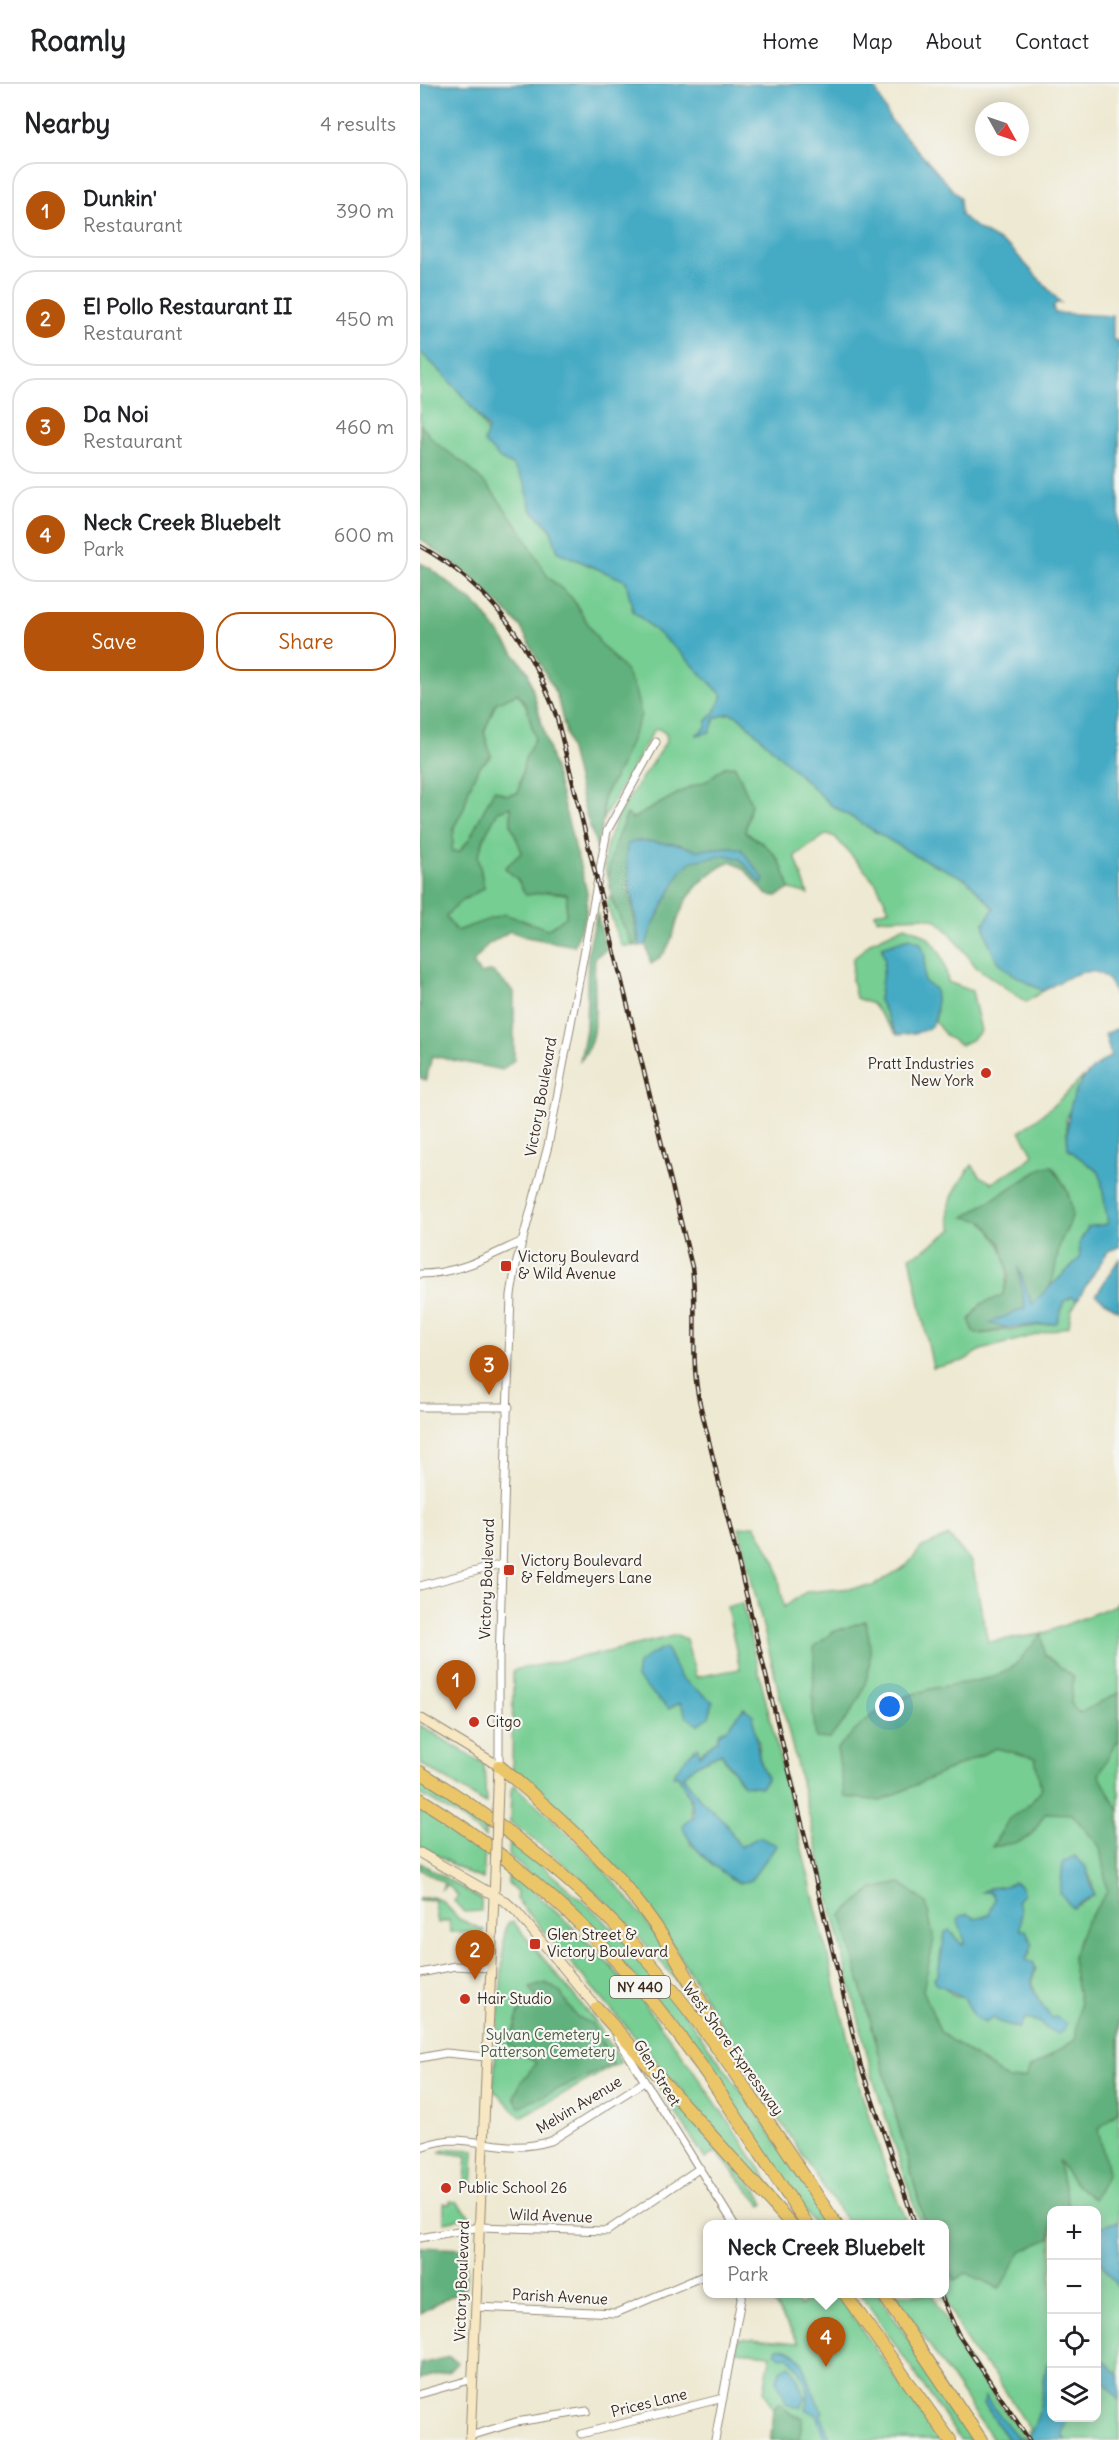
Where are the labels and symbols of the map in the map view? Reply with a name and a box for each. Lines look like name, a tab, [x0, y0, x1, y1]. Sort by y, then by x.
north arrow	[975, 102, 1029, 156]
street label: Victory Boulevard	[521, 1035, 560, 1158]
place label: Pratt Industries New York	[868, 1054, 974, 1090]
marker: Pratt Industries New York	[979, 1066, 993, 1080]
place label: Victory Boulevard & Wild Avenue	[518, 1247, 639, 1283]
marker: Victory Boulevard & Wild Avenue	[499, 1259, 513, 1273]
pin: 3	[470, 1346, 508, 1395]
street label: Victory Boulevard	[475, 1518, 498, 1640]
place label: Victory Boulevard & Feldmeyers Lane	[521, 1551, 652, 1587]
marker: Victory Boulevard & Feldmeyers Lane	[502, 1563, 516, 1577]
pin: 1	[436, 1660, 476, 1710]
your location	[875, 1692, 904, 1721]
place label: Citgo	[486, 1712, 521, 1731]
marker: Citgo	[467, 1715, 481, 1729]
place label: Glen Street & Victory Boulevard	[547, 1925, 668, 1961]
pin: 2	[456, 1930, 494, 1980]
marker: Glen Street & Victory Boulevard	[528, 1937, 542, 1951]
road number: NY 440	[610, 1976, 670, 1998]
street label: West Shore Expressway	[679, 1978, 788, 2119]
place label: Hair Studio	[477, 1989, 552, 2008]
marker: Hair Studio	[458, 1992, 472, 2006]
park label: Sylvan Cemetery - Patterson Cemetery	[480, 2025, 616, 2061]
street label: Glen Street	[630, 2036, 685, 2109]
street label: Melvin Avenue	[532, 2072, 625, 2138]
place label: Public School 26	[458, 2178, 567, 2197]
marker: Public School 26	[439, 2181, 453, 2195]
street label: Wild Avenue	[509, 2205, 593, 2226]
street label: Victory Boulevard	[450, 2220, 473, 2342]
street label: Parish Avenue	[512, 2285, 608, 2309]
pin: 4	[806, 2318, 846, 2367]
street label: Prices Lane	[609, 2384, 689, 2421]

